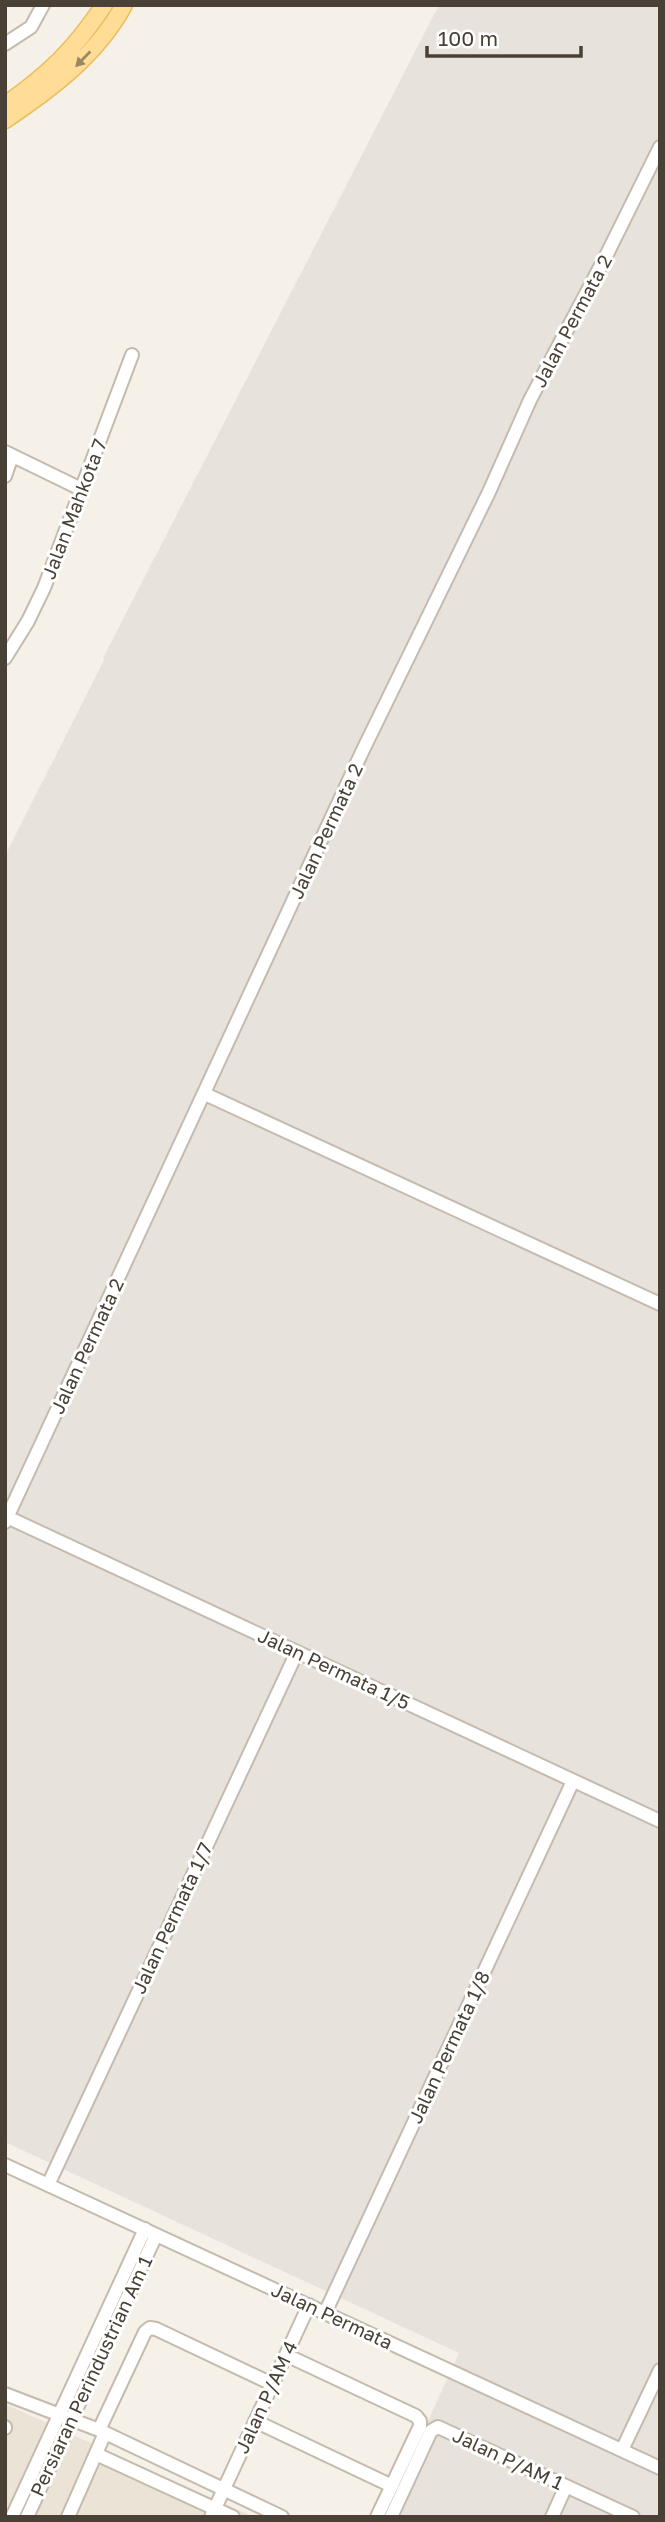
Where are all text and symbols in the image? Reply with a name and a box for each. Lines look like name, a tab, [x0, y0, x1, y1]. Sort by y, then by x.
scale bar	[427, 14, 581, 58]
text: 100 m	[438, 25, 498, 51]
one-way arrow	[75, 50, 91, 67]
street label: Jalan Permata 2	[527, 251, 616, 391]
street label: Jalan Mahkota 7	[36, 436, 111, 582]
street label: Jalan Permata 2	[284, 759, 367, 902]
street label: Jalan Permata 2	[45, 1274, 128, 1417]
street label: Jalan Permata 1/5	[255, 1623, 414, 1714]
street label: Jalan Permata 1/7	[126, 1839, 217, 1997]
street label: Jalan Permata 1/8	[403, 1967, 494, 2127]
street label: Persiaran Perindustrian Am 1	[25, 2252, 156, 2500]
street label: Jalan Permata	[268, 2277, 396, 2354]
street label: Jalan P/AM 4	[229, 2337, 302, 2457]
street label: Jalan P/AM 1	[449, 2423, 567, 2494]

